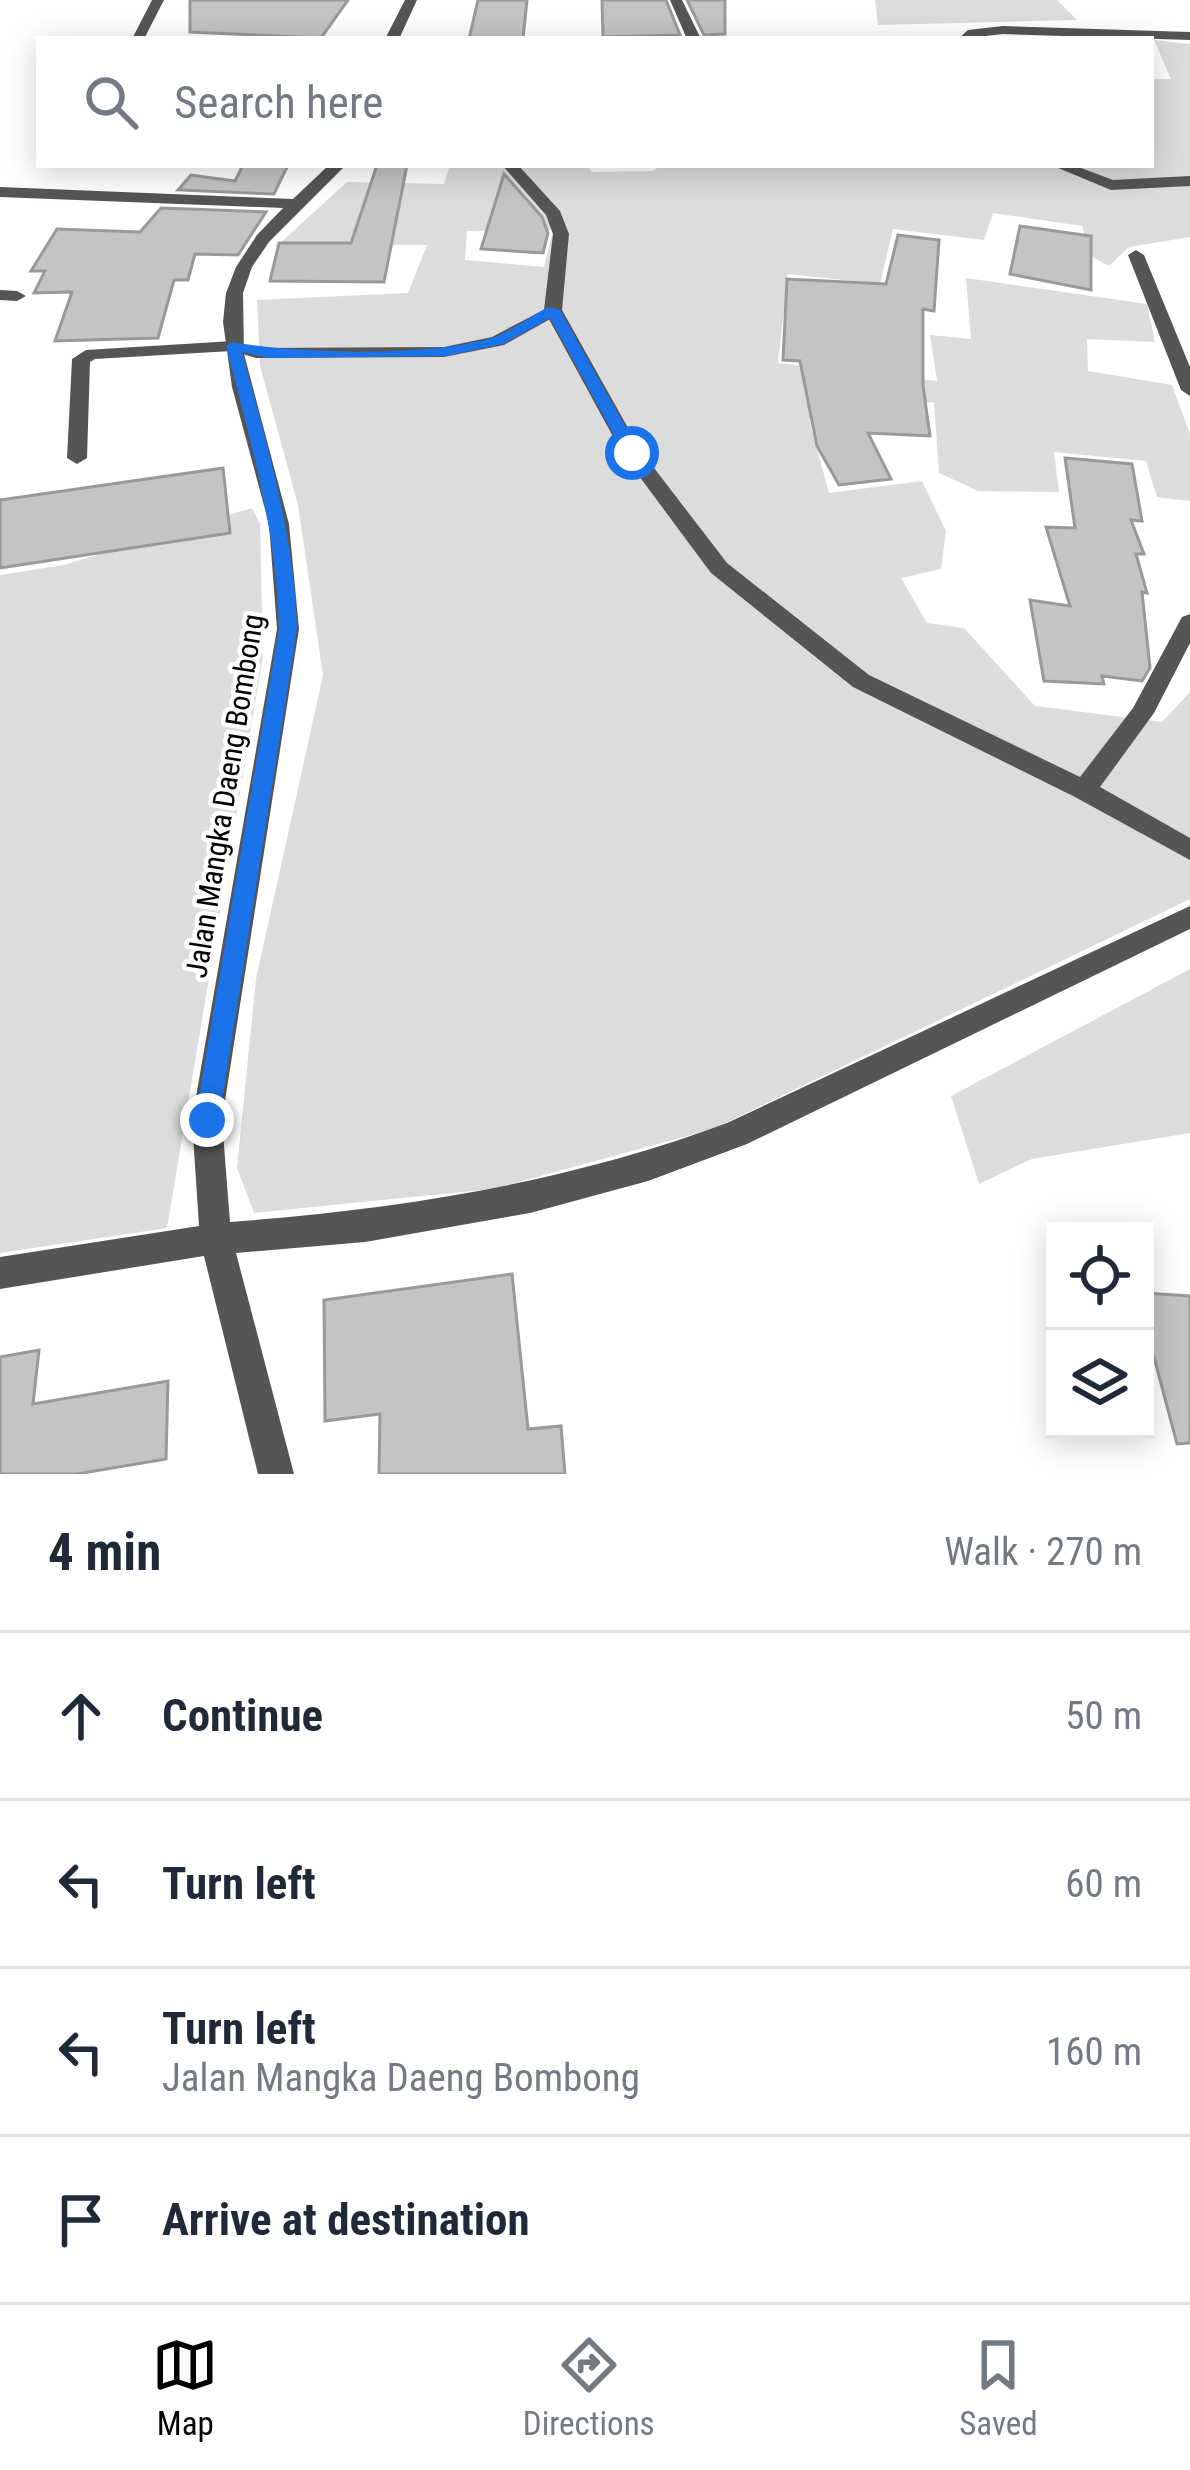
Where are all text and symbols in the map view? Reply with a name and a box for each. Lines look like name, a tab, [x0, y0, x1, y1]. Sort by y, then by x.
search box	[36, 36, 1154, 168]
icon: search	[78, 69, 144, 135]
text: Search here	[174, 76, 383, 129]
route start	[605, 426, 659, 480]
street label: Jalan Mangka Daeng Bombong	[178, 612, 271, 980]
route end	[180, 1093, 234, 1147]
map controls	[1046, 1222, 1154, 1438]
button: locate	[1046, 1222, 1154, 1330]
button: layers	[1046, 1330, 1154, 1438]
text: 4 min	[48, 1523, 161, 1582]
text: Walk · 270 m	[944, 1529, 1142, 1575]
icon: ahead	[48, 1683, 114, 1749]
text: Continue	[162, 1689, 323, 1742]
text: 50 m	[1065, 1693, 1142, 1739]
icon: left	[48, 1851, 114, 1917]
text: Turn left	[162, 1857, 316, 1910]
text: 60 m	[1065, 1861, 1142, 1907]
text: Turn left	[162, 2002, 316, 2055]
icon: left	[48, 2019, 114, 2085]
text: 160 m	[1046, 2029, 1142, 2075]
text: Jalan Mangka Daeng Bombong	[162, 2055, 640, 2101]
icon: arrive	[48, 2187, 114, 2253]
text: Arrive at destination	[162, 2193, 530, 2246]
tab: Map	[152, 2332, 218, 2443]
tab: Directions	[523, 2332, 655, 2443]
tab: Saved	[959, 2332, 1038, 2443]

